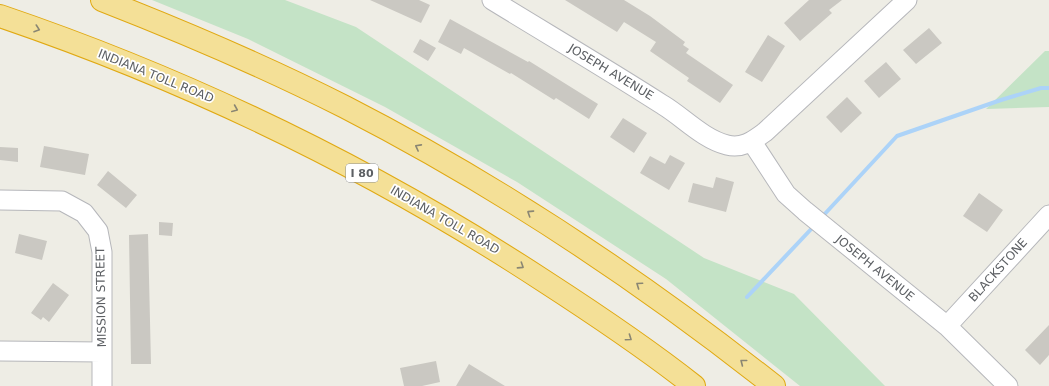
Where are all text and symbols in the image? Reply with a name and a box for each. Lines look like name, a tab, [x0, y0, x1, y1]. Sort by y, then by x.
one-way arrow	[33, 24, 40, 33]
street label: JOSEPH AVENUE	[565, 41, 656, 103]
street label: INDIANA TOLL ROAD	[96, 46, 216, 106]
one-way arrow	[231, 104, 239, 112]
one-way arrow	[415, 144, 422, 151]
road number: I 80	[346, 164, 378, 182]
street label: INDIANA TOLL ROAD	[388, 183, 502, 257]
one-way arrow	[527, 210, 534, 218]
street label: JOSEPH AVENUE	[832, 231, 917, 304]
street label: BLACKSTONE	[966, 235, 1030, 305]
street label: MISSION STREET	[93, 246, 109, 347]
one-way arrow	[517, 261, 524, 269]
one-way arrow	[636, 283, 643, 290]
one-way arrow	[624, 333, 631, 340]
one-way arrow	[741, 360, 748, 367]

